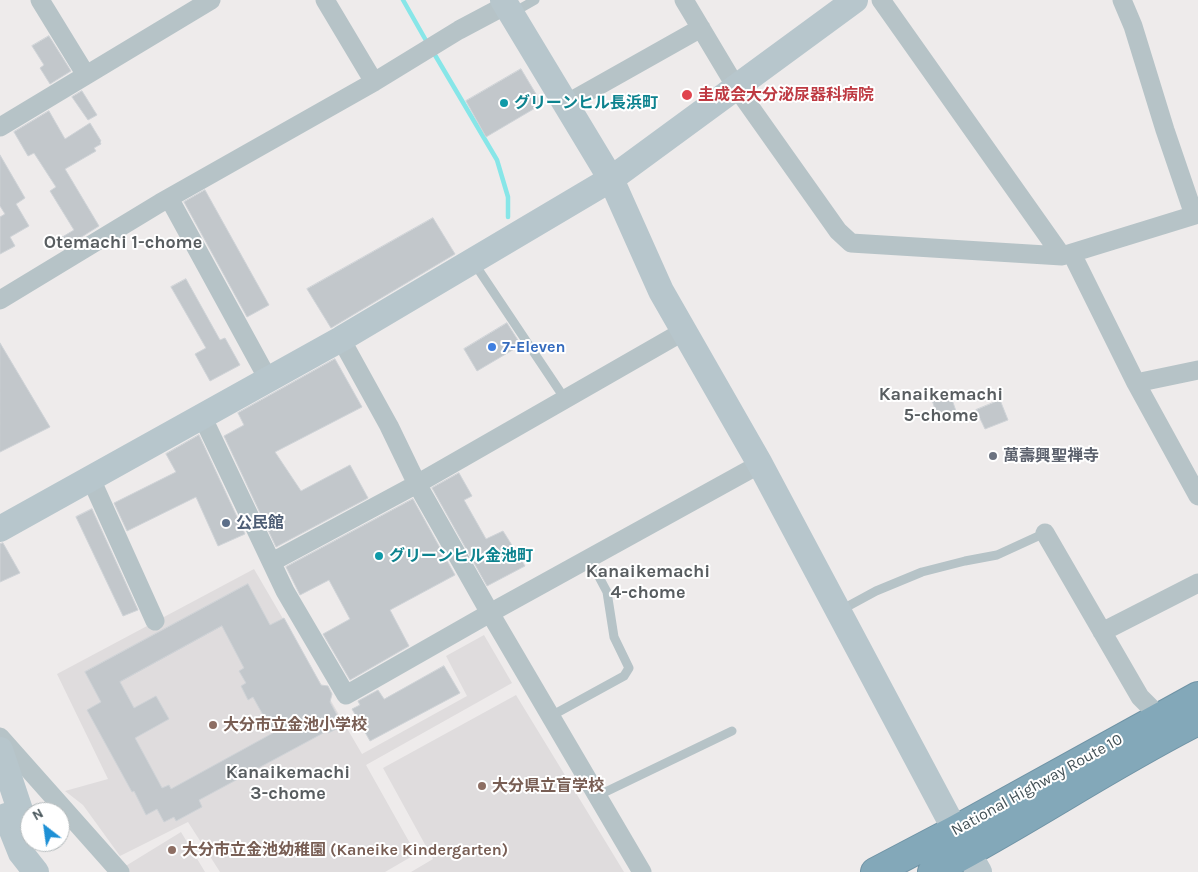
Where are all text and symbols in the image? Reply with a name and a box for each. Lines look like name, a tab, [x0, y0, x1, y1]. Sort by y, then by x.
place label: 圭成会大分泌尿器科病院	[698, 85, 874, 105]
marker: 圭成会大分泌尿器科病院	[680, 88, 694, 102]
place label: グリーンヒル長浜町	[514, 93, 658, 113]
marker: グリーンヒル長浜町	[498, 97, 510, 109]
district label: Otemachi 1-chome	[44, 232, 202, 254]
place label: 7-Eleven	[502, 337, 565, 357]
marker: 7-Eleven	[486, 341, 498, 353]
district label: Kanaikemachi 5-chome	[879, 384, 1003, 426]
place label: 萬壽興聖禅寺	[1003, 446, 1099, 466]
marker: 萬壽興聖禅寺	[987, 450, 999, 462]
place label: 公民館	[236, 513, 284, 533]
marker: 公民館	[220, 517, 232, 529]
place label: グリーンヒル金池町	[389, 546, 533, 566]
marker: グリーンヒル金池町	[373, 550, 385, 562]
district label: Kanaikemachi 4-chome	[586, 561, 710, 604]
place label: 大分市立金池小学校	[223, 715, 367, 735]
marker: 大分市立金池小学校	[207, 719, 219, 731]
street label: National Highway Route 10	[948, 730, 1126, 840]
district label: Kanaikemachi 3-chome	[226, 762, 350, 804]
place label: 大分県立盲学校	[492, 776, 604, 796]
marker: 大分県立盲学校	[476, 780, 488, 792]
north arrow	[20, 802, 70, 852]
text: N	[29, 805, 46, 824]
place label: 大分市立金池幼稚園 (Kaneike Kindergarten)	[182, 840, 508, 860]
marker: 大分市立金池幼稚園 (Kaneike Kindergarten)	[166, 844, 178, 856]

